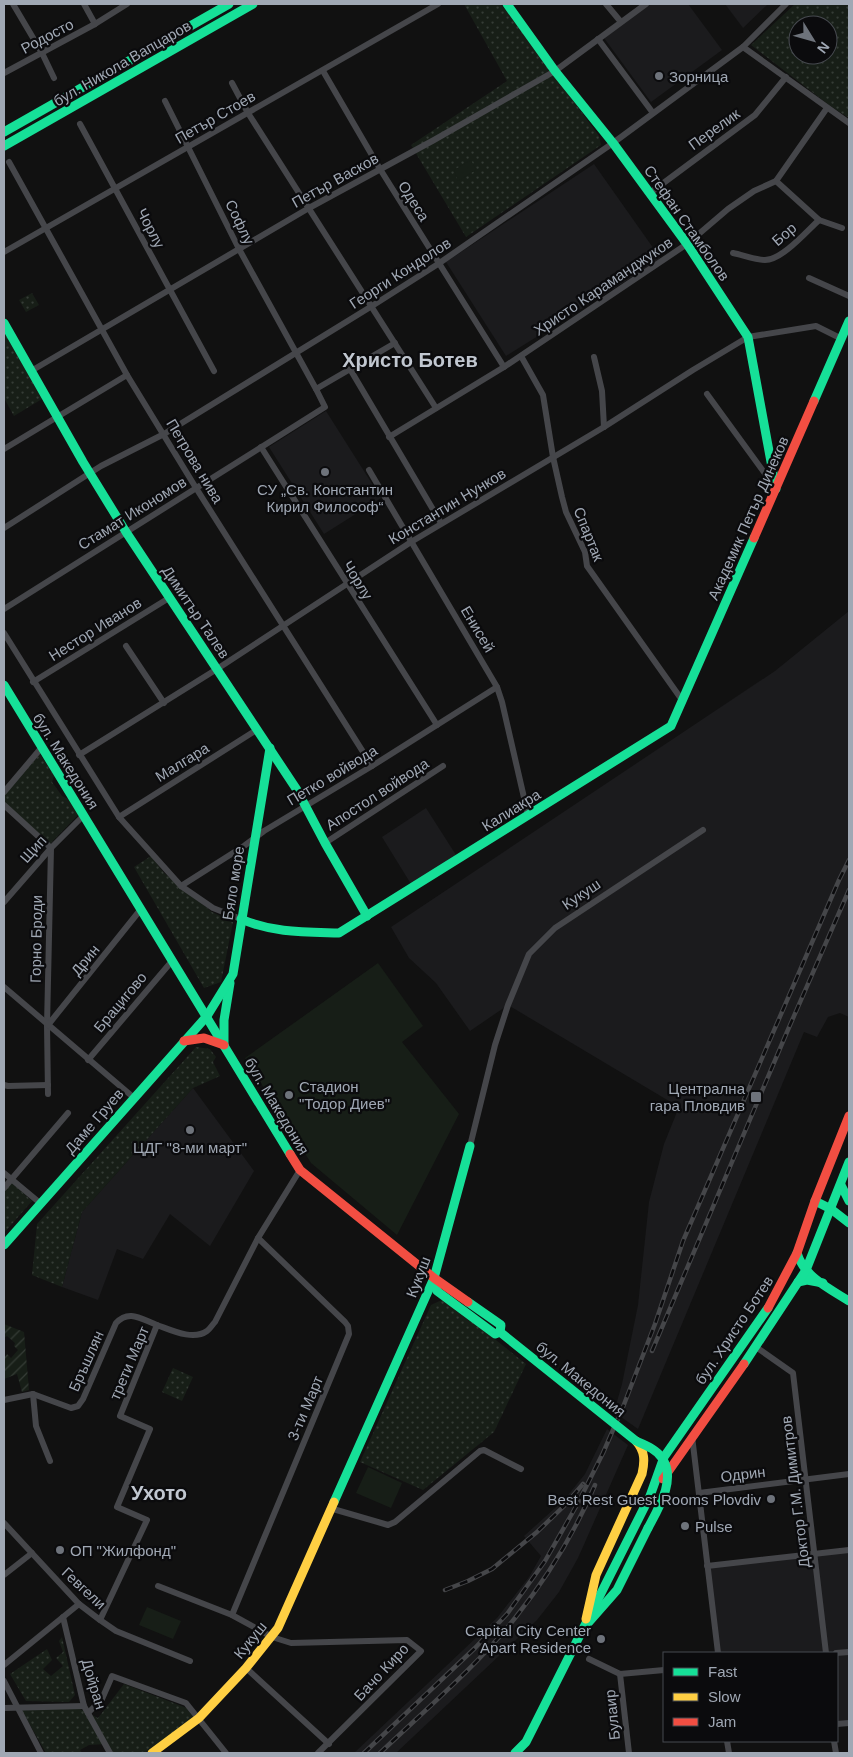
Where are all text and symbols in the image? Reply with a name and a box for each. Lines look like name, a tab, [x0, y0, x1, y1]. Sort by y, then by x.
street label: Родосто	[18, 15, 76, 57]
north arrow	[788, 15, 838, 65]
street label: бул. Никола Вапцаров	[50, 17, 194, 109]
text: N	[814, 39, 833, 57]
place label: Зорница	[669, 68, 729, 85]
marker: Зорница	[653, 70, 665, 82]
street label: Петър Стоев	[172, 87, 258, 147]
street label: Перелик	[685, 105, 743, 153]
street label: Петър Васков	[289, 149, 381, 211]
street label: Стефан Стамболов	[641, 162, 733, 284]
street label: Одеса	[395, 178, 433, 225]
street label: Софлу	[222, 197, 258, 247]
street label: Чорлу	[134, 205, 169, 251]
street label: Бор	[768, 219, 800, 249]
street label: Христо Караманджуков	[530, 233, 676, 339]
street label: Георги Кондолов	[346, 234, 454, 312]
district label: Христо Ботев	[342, 349, 478, 371]
street label: Петрова нива	[163, 416, 227, 507]
street label: Академик Петър Динеков	[704, 434, 792, 602]
street label: Константин Нунков	[385, 464, 509, 548]
marker: СУ „Св. Константин Кирил Философ“	[319, 466, 331, 478]
street label: Стамат Икономов	[75, 473, 189, 553]
place label: СУ „Св. Константин Кирил Философ“	[257, 481, 393, 515]
street label: Спартак	[570, 504, 608, 564]
street label: Чорлу	[340, 558, 377, 603]
street label: Димитър Талев	[159, 563, 233, 661]
street label: Нестор Иванов	[46, 594, 144, 664]
street label: Енисей	[458, 603, 498, 655]
street label: бул. Македония	[30, 710, 102, 812]
street label: Малгара	[152, 739, 212, 785]
street label: Петко войвода	[284, 741, 381, 809]
street label: Апостол войвода	[322, 754, 432, 834]
street label: Калиакра	[479, 785, 544, 835]
street label: Щип	[16, 832, 50, 866]
street label: Бяло море	[219, 845, 247, 921]
street label: Кукуш	[559, 875, 603, 913]
street label: Горно Броди	[27, 895, 45, 983]
street label: Дрин	[67, 941, 103, 979]
street label: Брацигово	[90, 969, 150, 1035]
street label: бул. Македония	[241, 1054, 313, 1158]
place label: Стадион "Тодор Диев"	[299, 1078, 390, 1112]
place label: Централна гара Пловдив	[650, 1080, 746, 1114]
street label: Даме Груев	[61, 1085, 127, 1157]
marker: Стадион "Тодор Диев"	[283, 1089, 295, 1101]
marker: Централна гара Пловдив	[749, 1090, 763, 1104]
marker: ЦДГ "8-ми март"	[184, 1124, 196, 1136]
place label: ЦДГ "8-ми март"	[133, 1139, 247, 1156]
street label: Кукуш	[402, 1254, 434, 1300]
street label: бул. Христо Ботев	[691, 1273, 777, 1387]
street label: трети Март	[106, 1323, 152, 1402]
street label: Бръшлян	[65, 1328, 107, 1394]
street label: бул. Македония	[533, 1338, 629, 1420]
street label: 3-ти Март	[284, 1373, 326, 1443]
street label: Доктор Г.М. Димитров	[777, 1415, 813, 1569]
street label: Одрин	[720, 1463, 766, 1485]
district label: Ухото	[131, 1482, 187, 1504]
place label: Best Rest Guest Rooms Plovdiv	[548, 1491, 761, 1508]
marker: Best Rest Guest Rooms Plovdiv	[765, 1493, 777, 1505]
place label: Pulse	[695, 1518, 733, 1535]
marker: Pulse	[679, 1520, 691, 1532]
place label: ОП "Жилфонд"	[70, 1542, 176, 1559]
marker: ОП "Жилфонд"	[54, 1544, 66, 1556]
street label: Гевгели	[59, 1564, 109, 1612]
street label: Кукуш	[230, 1618, 270, 1662]
place label: Capital City Center Apart Residence	[465, 1622, 591, 1656]
marker: Capital City Center Apart Residence	[595, 1633, 607, 1645]
street label: Бачо Киро	[350, 1640, 412, 1704]
legend	[663, 1652, 838, 1742]
street label: Дойран	[78, 1657, 110, 1711]
text: Fast	[708, 1663, 738, 1680]
text: Slow	[708, 1688, 741, 1705]
street label: Булаир	[601, 1689, 623, 1741]
text: Jam	[708, 1713, 736, 1730]

